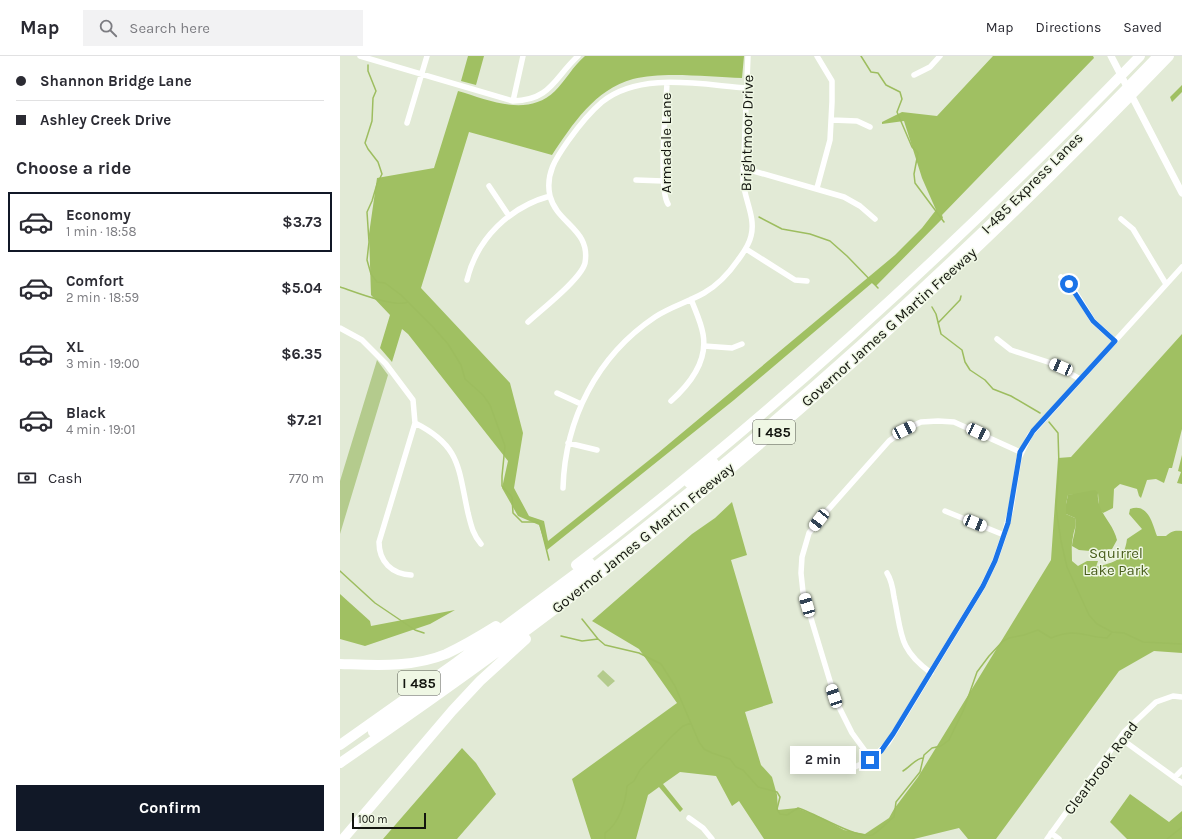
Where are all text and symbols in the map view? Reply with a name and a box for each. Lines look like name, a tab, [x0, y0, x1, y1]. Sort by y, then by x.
search box	[83, 10, 363, 46]
text: Map	[20, 17, 59, 39]
icon: search	[97, 17, 119, 39]
text: Search here	[129, 19, 210, 37]
text: Map	[986, 19, 1014, 36]
text: Directions	[1036, 19, 1101, 36]
text: Saved	[1123, 19, 1162, 36]
text: Shannon Bridge Lane	[40, 72, 192, 90]
street label: Brightmoor Drive	[737, 74, 757, 192]
street label: Armadale Lane	[657, 93, 675, 193]
text: Ashley Creek Drive	[40, 111, 171, 129]
street label: I-485 Express Lanes	[977, 128, 1087, 238]
text: Choose a ride	[16, 157, 131, 179]
icon: car	[18, 204, 54, 240]
text: Economy	[66, 206, 131, 224]
text: $3.73	[282, 213, 322, 231]
text: 1 min · 18:58	[66, 224, 136, 239]
street label: Governor James G Martin Freeway	[798, 244, 980, 410]
icon: car	[18, 270, 54, 306]
text: Comfort	[66, 272, 124, 290]
route start	[1060, 275, 1078, 293]
text: $5.04	[281, 279, 322, 297]
text: 2 min · 18:59	[66, 290, 139, 305]
icon: car	[18, 336, 54, 372]
text: XL	[66, 338, 84, 356]
text: $6.35	[281, 345, 322, 363]
text: 3 min · 19:00	[66, 356, 139, 371]
car	[1048, 357, 1074, 377]
icon: car	[18, 402, 54, 438]
text: Black	[66, 404, 106, 422]
text: $7.21	[287, 411, 322, 429]
car	[891, 419, 917, 441]
road number: I 485	[753, 420, 795, 444]
car	[965, 421, 991, 443]
text: 4 min · 19:01	[66, 422, 136, 437]
street label: Governor James G Martin Freeway	[548, 459, 738, 617]
icon: cash	[16, 467, 38, 489]
text: Cash	[48, 469, 82, 487]
text: 770 m	[289, 471, 324, 486]
car	[807, 507, 831, 533]
car	[962, 513, 988, 533]
park label: Squirrel Lake Park	[1083, 544, 1149, 579]
car	[798, 592, 816, 618]
road number: I 485	[398, 671, 440, 695]
car	[825, 683, 843, 709]
street label: Clearbrook Road	[1060, 718, 1142, 818]
callout: 2 min	[790, 746, 856, 774]
route end	[861, 751, 879, 769]
text: 2 min	[805, 752, 841, 767]
button: Confirm	[16, 785, 324, 831]
scale bar	[352, 811, 426, 830]
text: 100 m	[358, 813, 388, 826]

